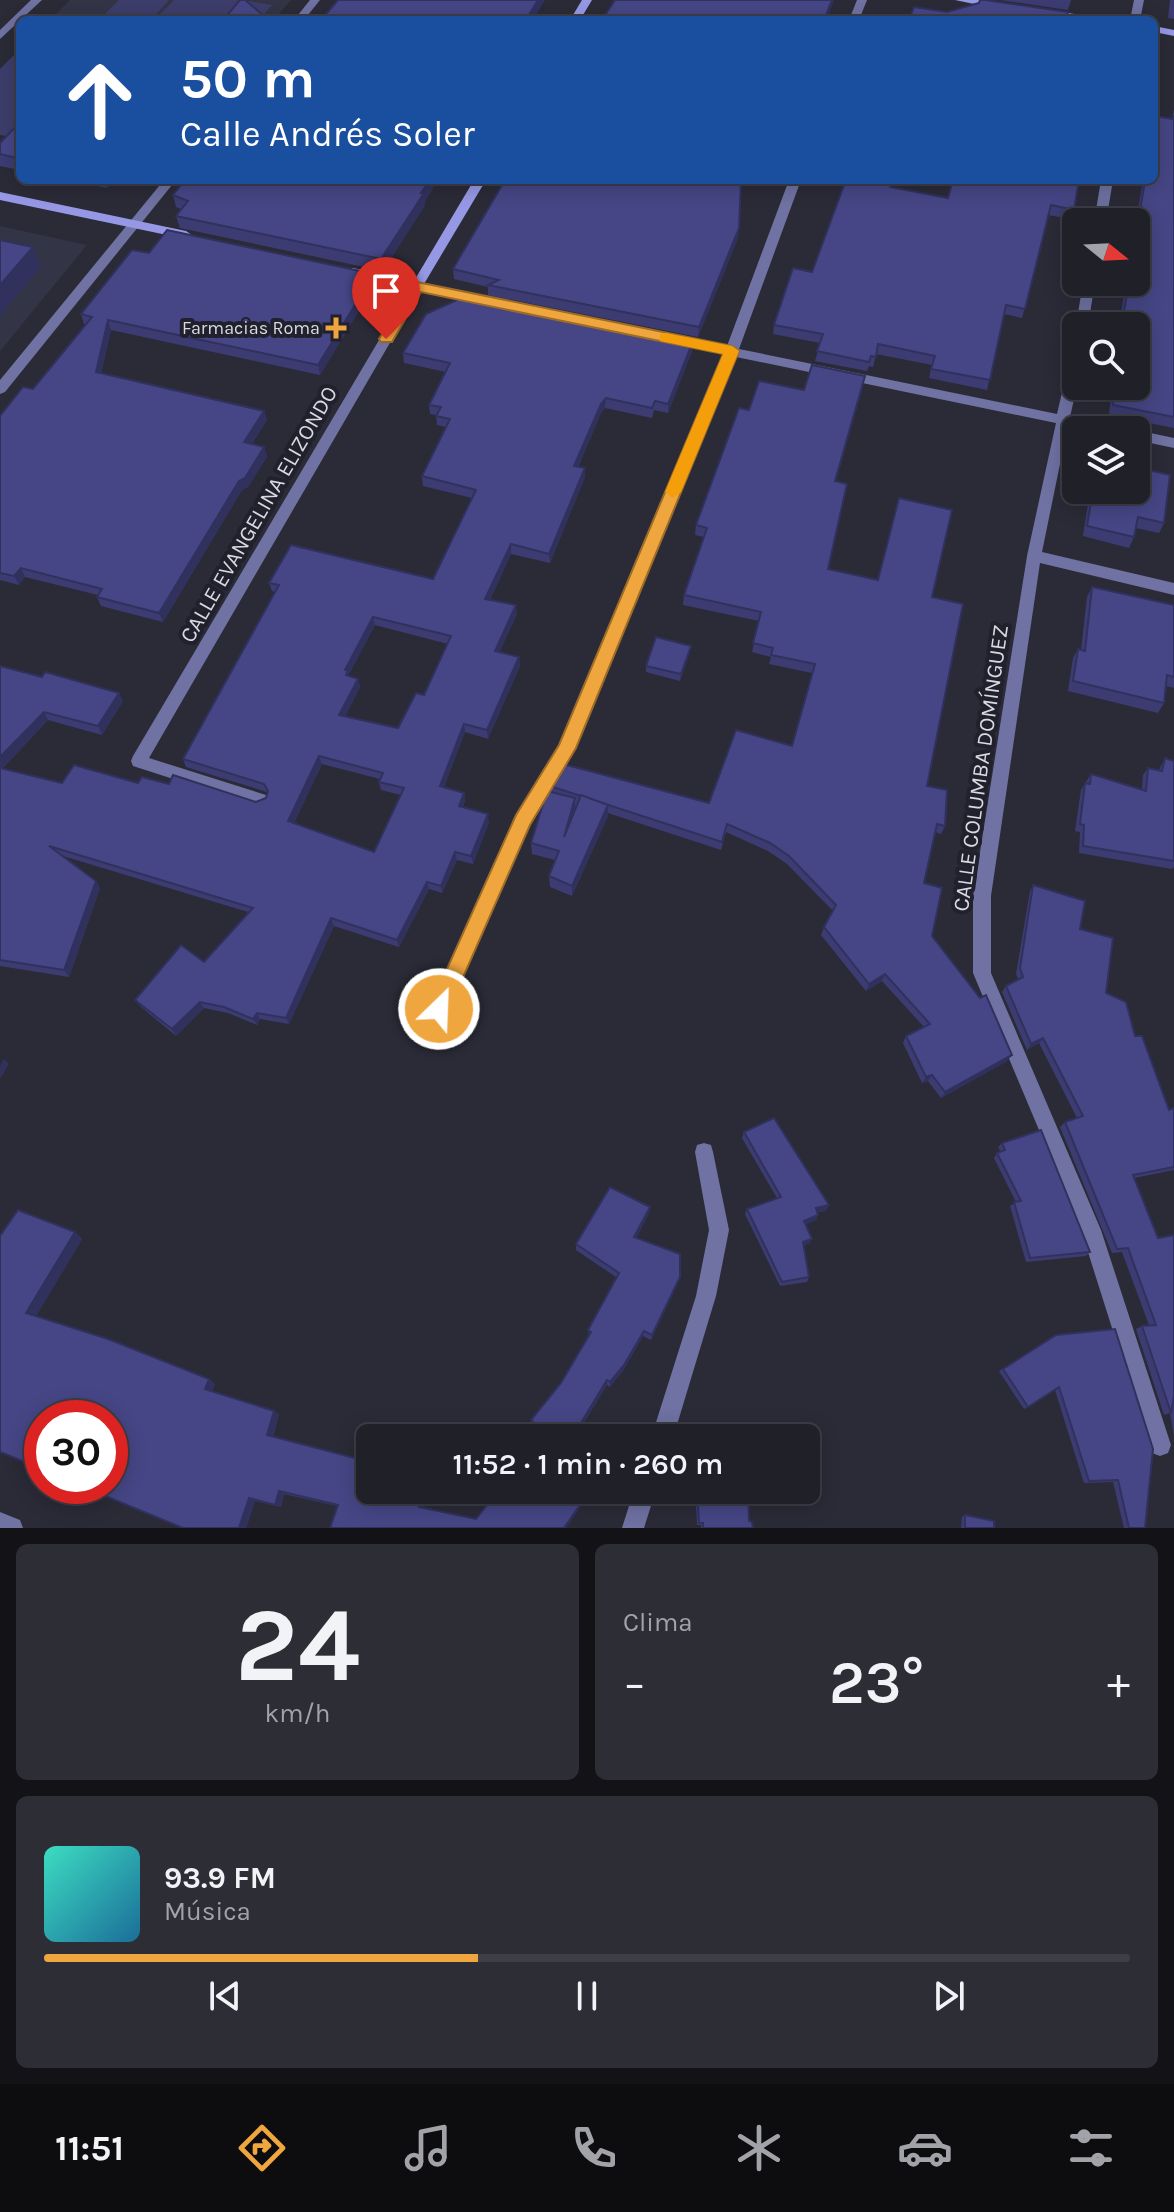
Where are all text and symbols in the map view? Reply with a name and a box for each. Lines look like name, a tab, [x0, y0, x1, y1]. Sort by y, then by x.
text: 50 m	[180, 46, 315, 111]
icon: ahead	[48, 48, 152, 152]
text: Calle Andrés Soler	[180, 113, 475, 155]
north arrow	[1062, 208, 1150, 296]
map controls	[1062, 208, 1150, 504]
pin	[352, 257, 420, 339]
icon: arrive	[364, 269, 408, 313]
button: search	[1062, 312, 1150, 400]
place label: Farmacias Roma	[182, 317, 320, 339]
marker: Farmacias Roma	[327, 319, 345, 337]
street label: CALLE EVANGELINA ELIZONDO	[175, 382, 343, 647]
button: layers	[1062, 416, 1150, 504]
street label: CALLE COLUMBA DOMÍNGUEZ	[947, 623, 1014, 913]
position arrow	[397, 967, 481, 1051]
speed limit sign: 30	[24, 1400, 128, 1504]
text: 11:52 · 1 min · 260 m	[453, 1446, 723, 1482]
text: 24	[235, 1585, 360, 1706]
text: Clima	[623, 1607, 693, 1638]
text: 23°	[829, 1648, 924, 1718]
text: −	[623, 1658, 646, 1709]
text: +	[1107, 1658, 1130, 1709]
text: km/h	[265, 1698, 330, 1729]
text: 93.9 FM	[164, 1860, 276, 1896]
text: Música	[164, 1896, 251, 1927]
icon: previous	[203, 1974, 247, 2018]
icon: pause	[565, 1974, 609, 2018]
icon: next	[927, 1974, 971, 2018]
icon: directions	[234, 2120, 290, 2176]
icon: music	[400, 2120, 456, 2176]
icon: phone	[566, 2120, 622, 2176]
icon: climate	[731, 2120, 787, 2176]
icon: car	[897, 2120, 953, 2176]
icon: filters	[1063, 2120, 1119, 2176]
text: 11:51	[55, 2127, 124, 2169]

